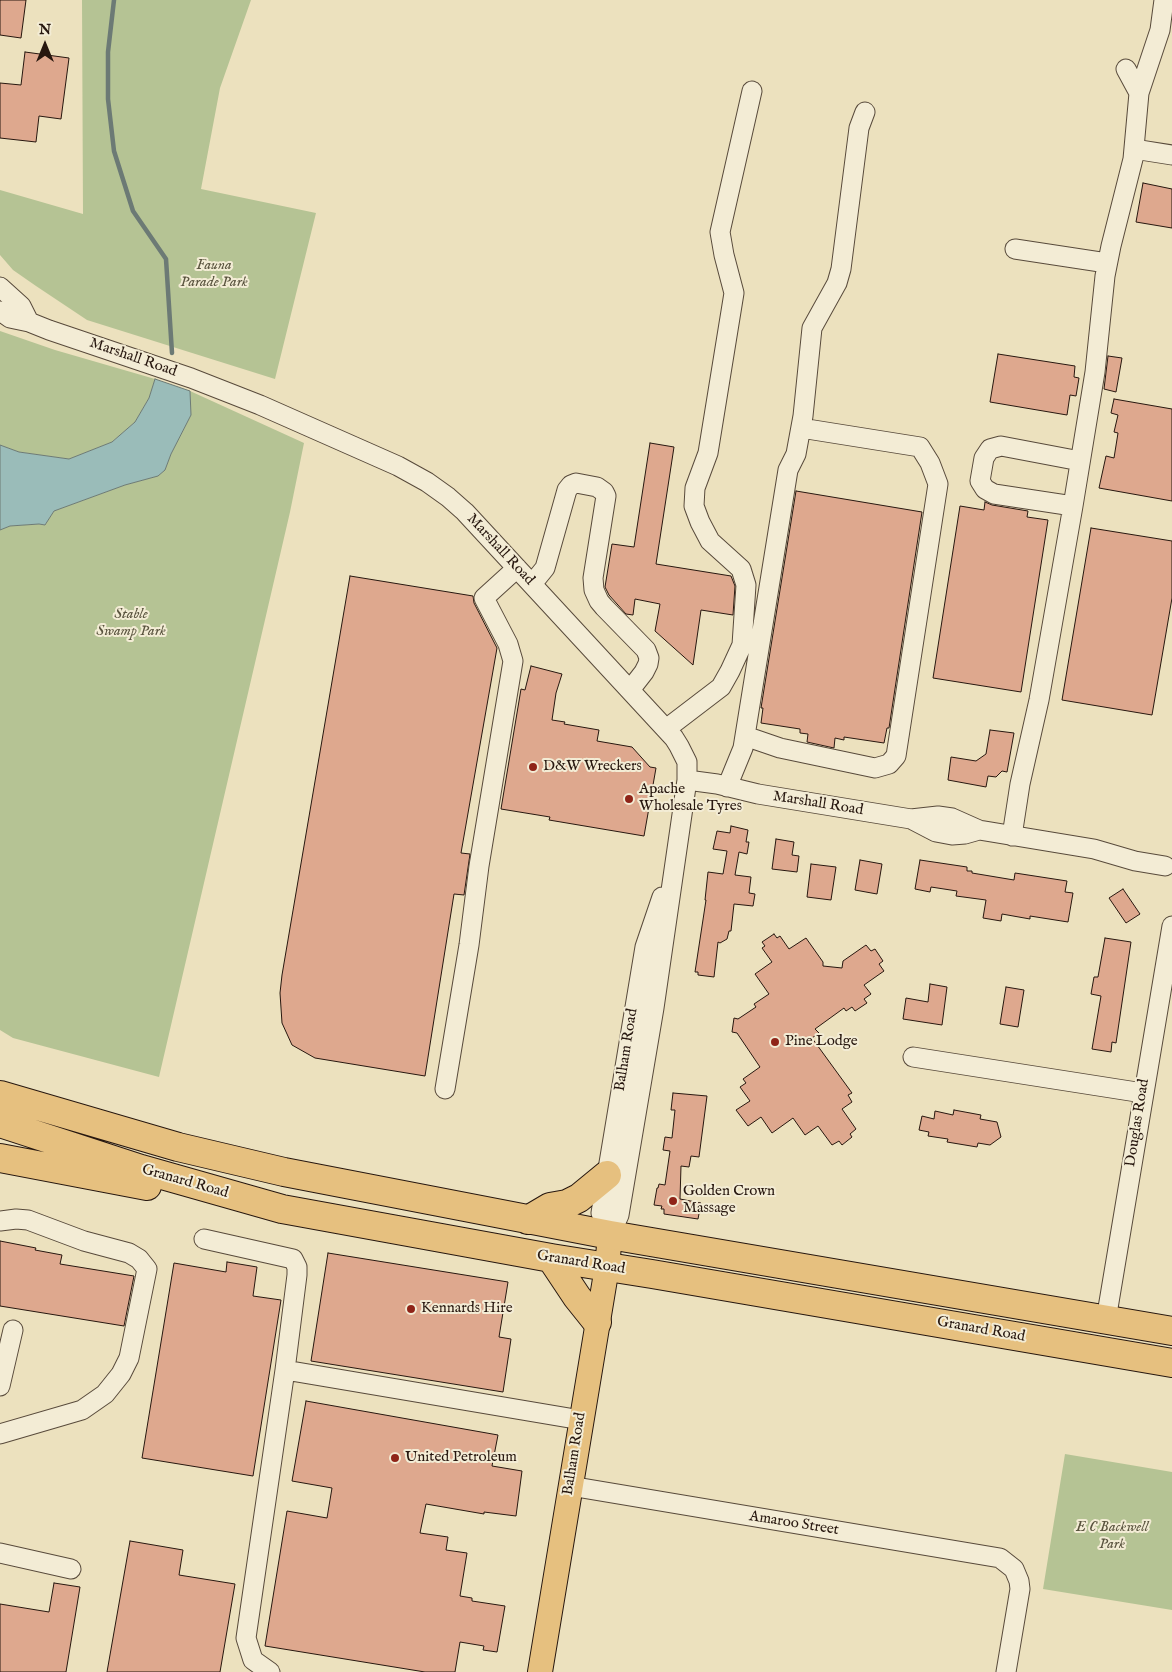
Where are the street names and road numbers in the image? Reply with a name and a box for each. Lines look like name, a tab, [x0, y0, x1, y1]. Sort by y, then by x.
street label: Marshall Road	[87, 335, 179, 381]
street label: Marshall Road	[462, 511, 538, 589]
street label: Marshall Road	[772, 788, 864, 820]
street label: Balham Road	[612, 1007, 642, 1093]
street label: Douglas Road	[1122, 1078, 1154, 1168]
street label: Granard Road	[140, 1161, 230, 1203]
street label: Granard Road	[536, 1247, 626, 1279]
street label: Granard Road	[936, 1313, 1026, 1347]
street label: Balham Road	[560, 1411, 590, 1497]
street label: Amaroo Street	[748, 1508, 840, 1540]

